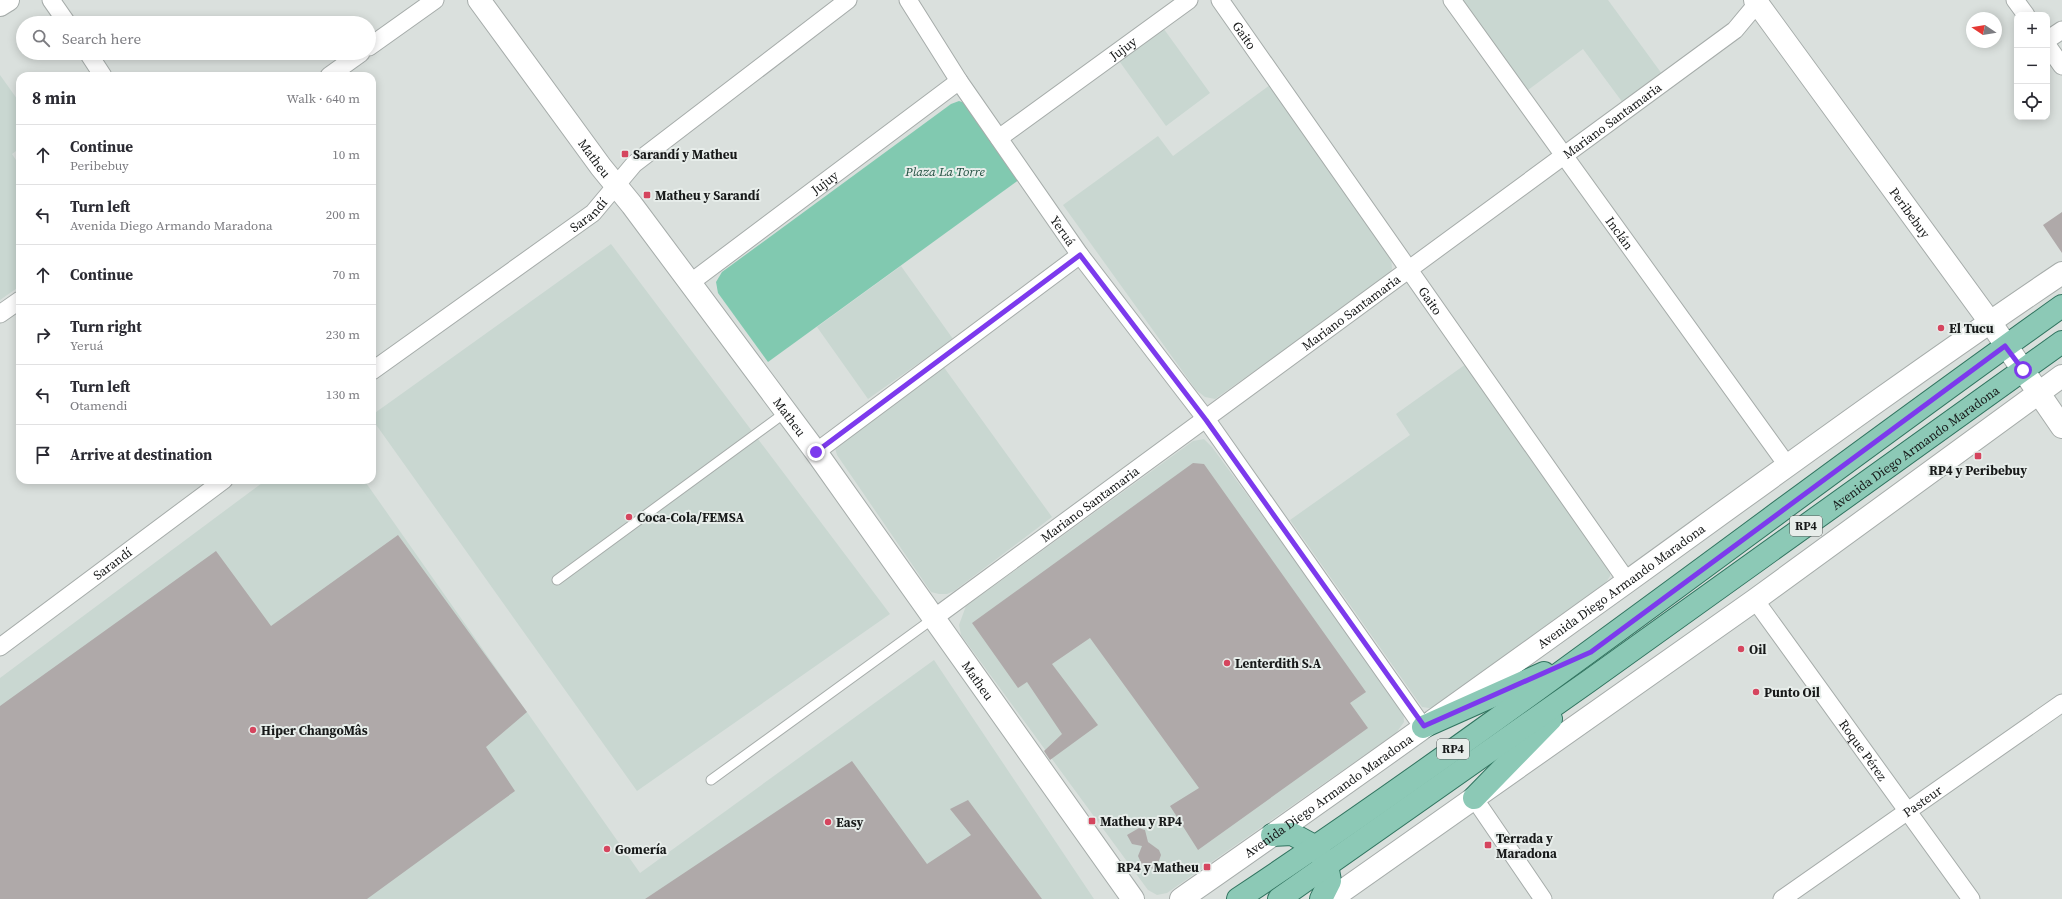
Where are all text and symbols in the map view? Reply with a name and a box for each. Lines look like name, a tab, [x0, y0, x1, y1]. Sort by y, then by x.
north arrow	[1966, 12, 2002, 48]
map controls	[2014, 12, 2050, 120]
button: +	[2014, 12, 2050, 48]
search box	[16, 16, 376, 60]
street label: Gaito	[1228, 18, 1260, 53]
icon: search	[30, 27, 52, 49]
text: Search here	[62, 28, 141, 49]
street label: Jujuy	[1105, 33, 1140, 65]
button: −	[2014, 48, 2050, 84]
street label: Mariano Santamaria	[1560, 79, 1665, 163]
button: locate	[2014, 84, 2050, 120]
text: 8 min	[32, 86, 76, 110]
text: Walk · 640 m	[287, 90, 360, 107]
text: Continue	[70, 136, 133, 157]
street label: Matheu	[574, 136, 615, 182]
icon: ahead	[32, 144, 54, 166]
text: 10 m	[332, 146, 360, 163]
place label: Sarandí y Matheu	[633, 146, 738, 163]
marker: Sarandí y Matheu	[620, 149, 630, 159]
text: Peribebuy	[70, 157, 129, 174]
park label: Plaza La Torre	[904, 163, 985, 180]
street label: Jujuy	[807, 167, 842, 199]
street label: Peribebuy	[1885, 184, 1934, 242]
place label: Matheu y Sarandí	[655, 187, 760, 204]
marker: Matheu y Sarandí	[642, 190, 652, 200]
street label: Sarandí	[567, 194, 611, 236]
text: Turn left	[70, 196, 130, 217]
icon: left	[32, 204, 54, 226]
text: 200 m	[326, 206, 360, 223]
street label: Yeruá	[1046, 212, 1079, 250]
street label: Inclán	[1602, 213, 1637, 253]
text: Avenida Diego Armando Maradona	[70, 217, 273, 234]
icon: ahead	[32, 264, 54, 286]
text: Continue	[70, 264, 133, 285]
text: 70 m	[332, 266, 360, 283]
street label: Mariano Santamaria	[1298, 270, 1404, 354]
street label: Gaito	[1414, 283, 1446, 318]
text: Turn right	[70, 316, 142, 337]
place label: El Tucu	[1949, 320, 1994, 337]
marker: El Tucu	[1936, 323, 1946, 333]
icon: right	[32, 324, 54, 346]
text: 230 m	[326, 326, 360, 343]
text: Yeruá	[70, 337, 103, 354]
route start	[2014, 361, 2032, 379]
text: Turn left	[70, 376, 130, 397]
street label: Avenida Diego Armando Maradona	[1828, 382, 2003, 514]
icon: left	[32, 384, 54, 406]
text: 130 m	[326, 386, 360, 403]
street label: Matheu	[769, 394, 810, 440]
text: Otamendi	[70, 397, 127, 414]
route end	[807, 443, 825, 461]
icon: arrive	[32, 444, 54, 466]
text: Arrive at destination	[70, 444, 212, 465]
marker: RP4 y Peribebuy	[1973, 451, 1983, 461]
street label: Mariano Santamaria	[1037, 462, 1143, 546]
place label: RP4 y Peribebuy	[1929, 462, 2027, 479]
place label: Coca-Cola/FEMSA	[637, 509, 744, 526]
marker: Coca-Cola/FEMSA	[624, 512, 634, 522]
road number: RP4	[1790, 516, 1822, 536]
street label: Avenida Diego Armando Maradona	[1534, 520, 1709, 653]
street label: Sarandí	[90, 544, 135, 584]
place label: Oil	[1749, 641, 1766, 658]
marker: Oil	[1736, 644, 1746, 654]
place label: Lenterdith S.A	[1235, 655, 1322, 672]
street label: Matheu	[958, 658, 998, 704]
marker: Lenterdith S.A	[1222, 658, 1232, 668]
place label: Punto Oil	[1764, 684, 1820, 701]
marker: Punto Oil	[1751, 687, 1761, 697]
street label: Roque Pérez	[1835, 716, 1891, 784]
place label: Hiper ChangoMâs	[261, 722, 368, 739]
marker: Hiper ChangoMâs	[248, 725, 258, 735]
street label: Avenida Diego Armando Maradona	[1241, 730, 1417, 861]
road number: RP4	[1437, 739, 1469, 759]
street label: Pasteur	[1900, 782, 1946, 821]
place label: Matheu y RP4	[1100, 813, 1182, 830]
place label: Easy	[836, 814, 863, 831]
marker: Matheu y RP4	[1087, 816, 1097, 826]
marker: Easy	[823, 817, 833, 827]
place label: Terrada y Maradona	[1496, 830, 1557, 862]
marker: Terrada y Maradona	[1483, 840, 1493, 850]
place label: Gomería	[615, 841, 667, 858]
marker: Gomería	[602, 844, 612, 854]
place label: RP4 y Matheu	[1117, 859, 1199, 876]
marker: RP4 y Matheu	[1202, 862, 1212, 872]

